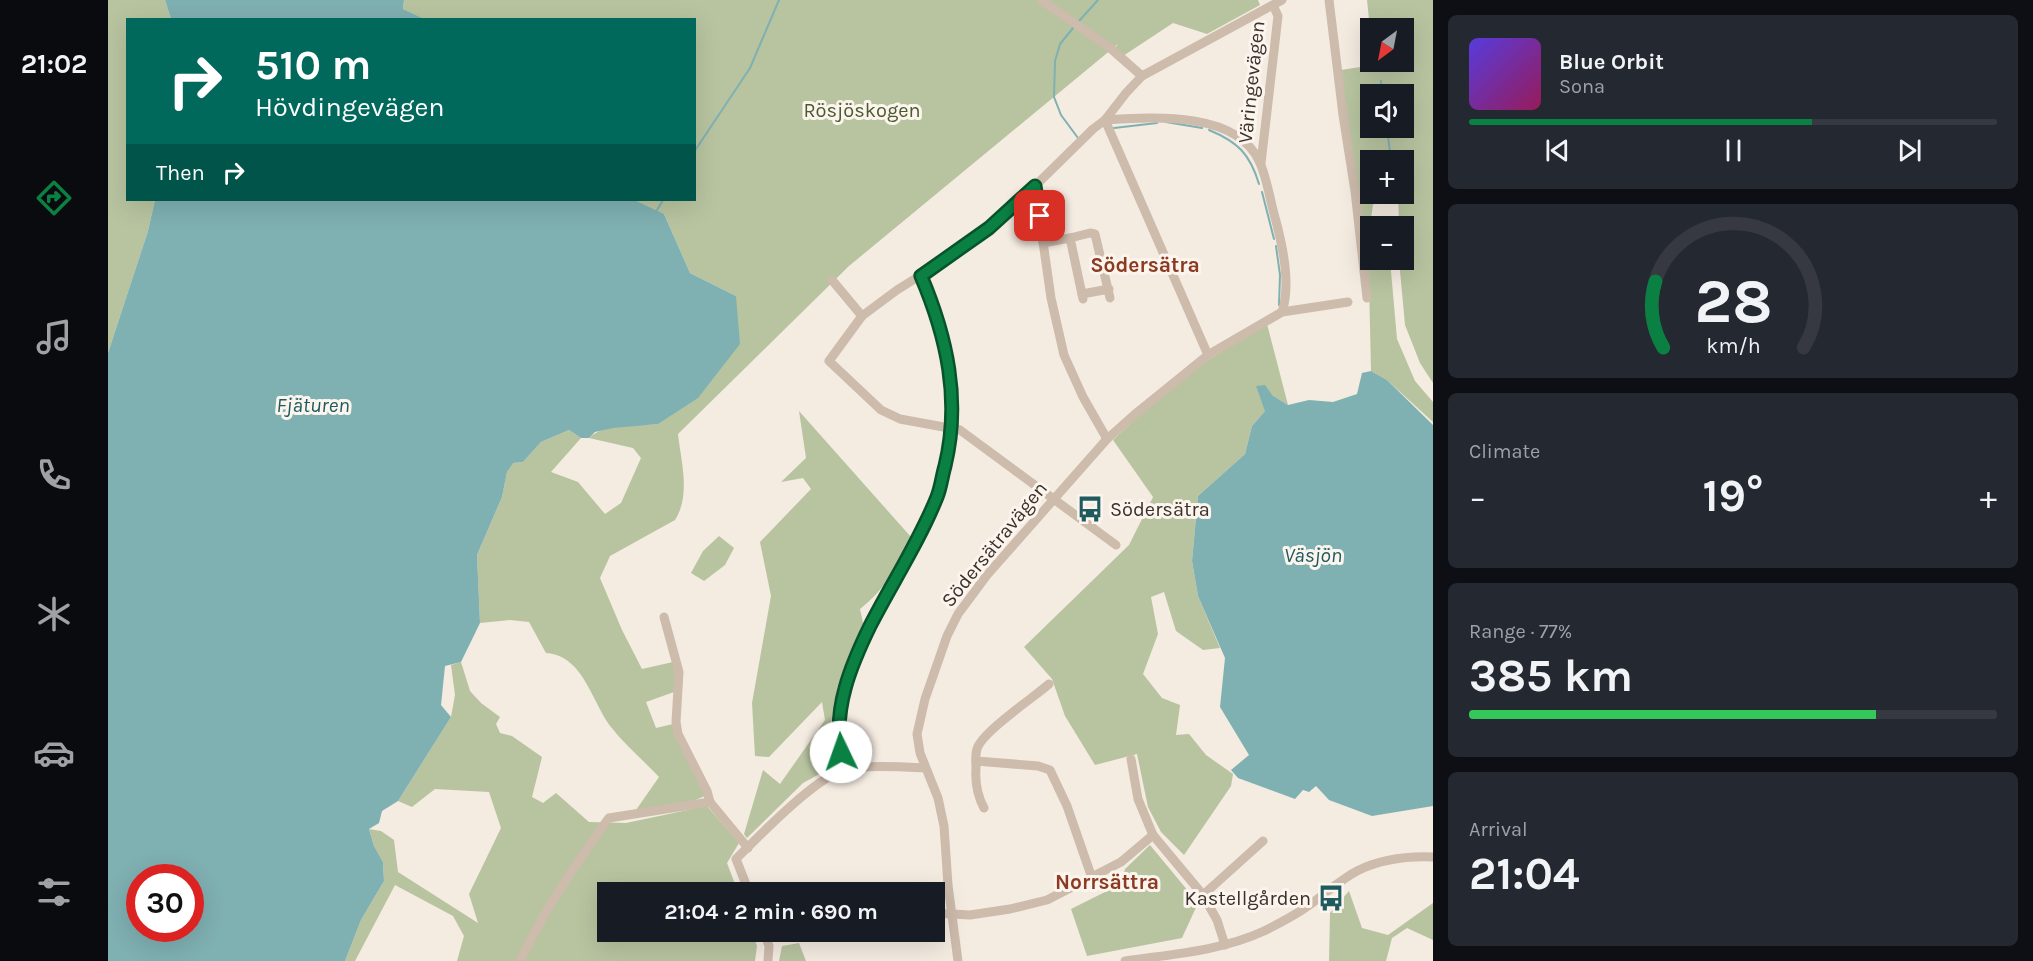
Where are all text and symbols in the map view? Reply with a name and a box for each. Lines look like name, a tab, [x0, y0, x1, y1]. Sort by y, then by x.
north arrow	[1360, 18, 1414, 72]
map controls	[1360, 18, 1414, 270]
street label: Väringevägen	[1234, 20, 1269, 144]
text: 510 m	[255, 40, 371, 90]
icon: right	[156, 42, 234, 120]
text: 21:02	[21, 48, 87, 80]
text: Blue Orbit	[1559, 49, 1664, 75]
text: Sona	[1559, 75, 1605, 98]
button: sound	[1360, 84, 1414, 138]
text: Hövdingevägen	[255, 91, 445, 123]
park label: Rösjöskogen	[803, 99, 921, 122]
icon: previous	[1541, 134, 1574, 167]
icon: pause	[1717, 134, 1750, 167]
icon: next	[1893, 134, 1926, 167]
button: +	[1360, 150, 1414, 204]
icon: right	[217, 156, 250, 189]
text: Then	[156, 160, 205, 186]
icon: directions	[33, 177, 75, 219]
pin	[1014, 190, 1065, 241]
icon: arrive	[1023, 199, 1056, 232]
button: −	[1360, 216, 1414, 270]
district label: Södersätra	[1090, 253, 1200, 277]
text: 28	[1694, 265, 1772, 338]
icon: music	[33, 316, 75, 358]
text: km/h	[1706, 334, 1760, 359]
water label: Fjäturen	[276, 393, 350, 417]
text: Climate	[1469, 440, 1540, 463]
icon: phone	[33, 454, 75, 496]
text: 19°	[1703, 470, 1763, 522]
street label: Södersätravägen	[937, 477, 1052, 612]
text: −	[1469, 478, 1486, 516]
text: +	[1980, 478, 1997, 516]
bus stop icon: Södersätra	[1075, 494, 1105, 524]
place label: Södersätra	[1110, 498, 1210, 521]
water label: Väsjön	[1284, 543, 1342, 567]
icon: climate	[33, 593, 75, 635]
text: Range · 77%	[1469, 620, 1572, 643]
text: 385 km	[1469, 650, 1633, 702]
position arrow	[809, 720, 873, 784]
icon: car	[33, 732, 75, 774]
text: Arrival	[1469, 818, 1528, 841]
text: 21:04	[1469, 848, 1580, 900]
speed limit sign: 30	[126, 864, 204, 942]
district label: Norrsättra	[1055, 870, 1159, 894]
icon: filters	[33, 871, 75, 913]
bus stop icon: Kastellgården	[1316, 883, 1346, 913]
place label: Kastellgården	[1185, 887, 1311, 910]
text: 21:04 · 2 min · 690 m	[664, 899, 878, 925]

